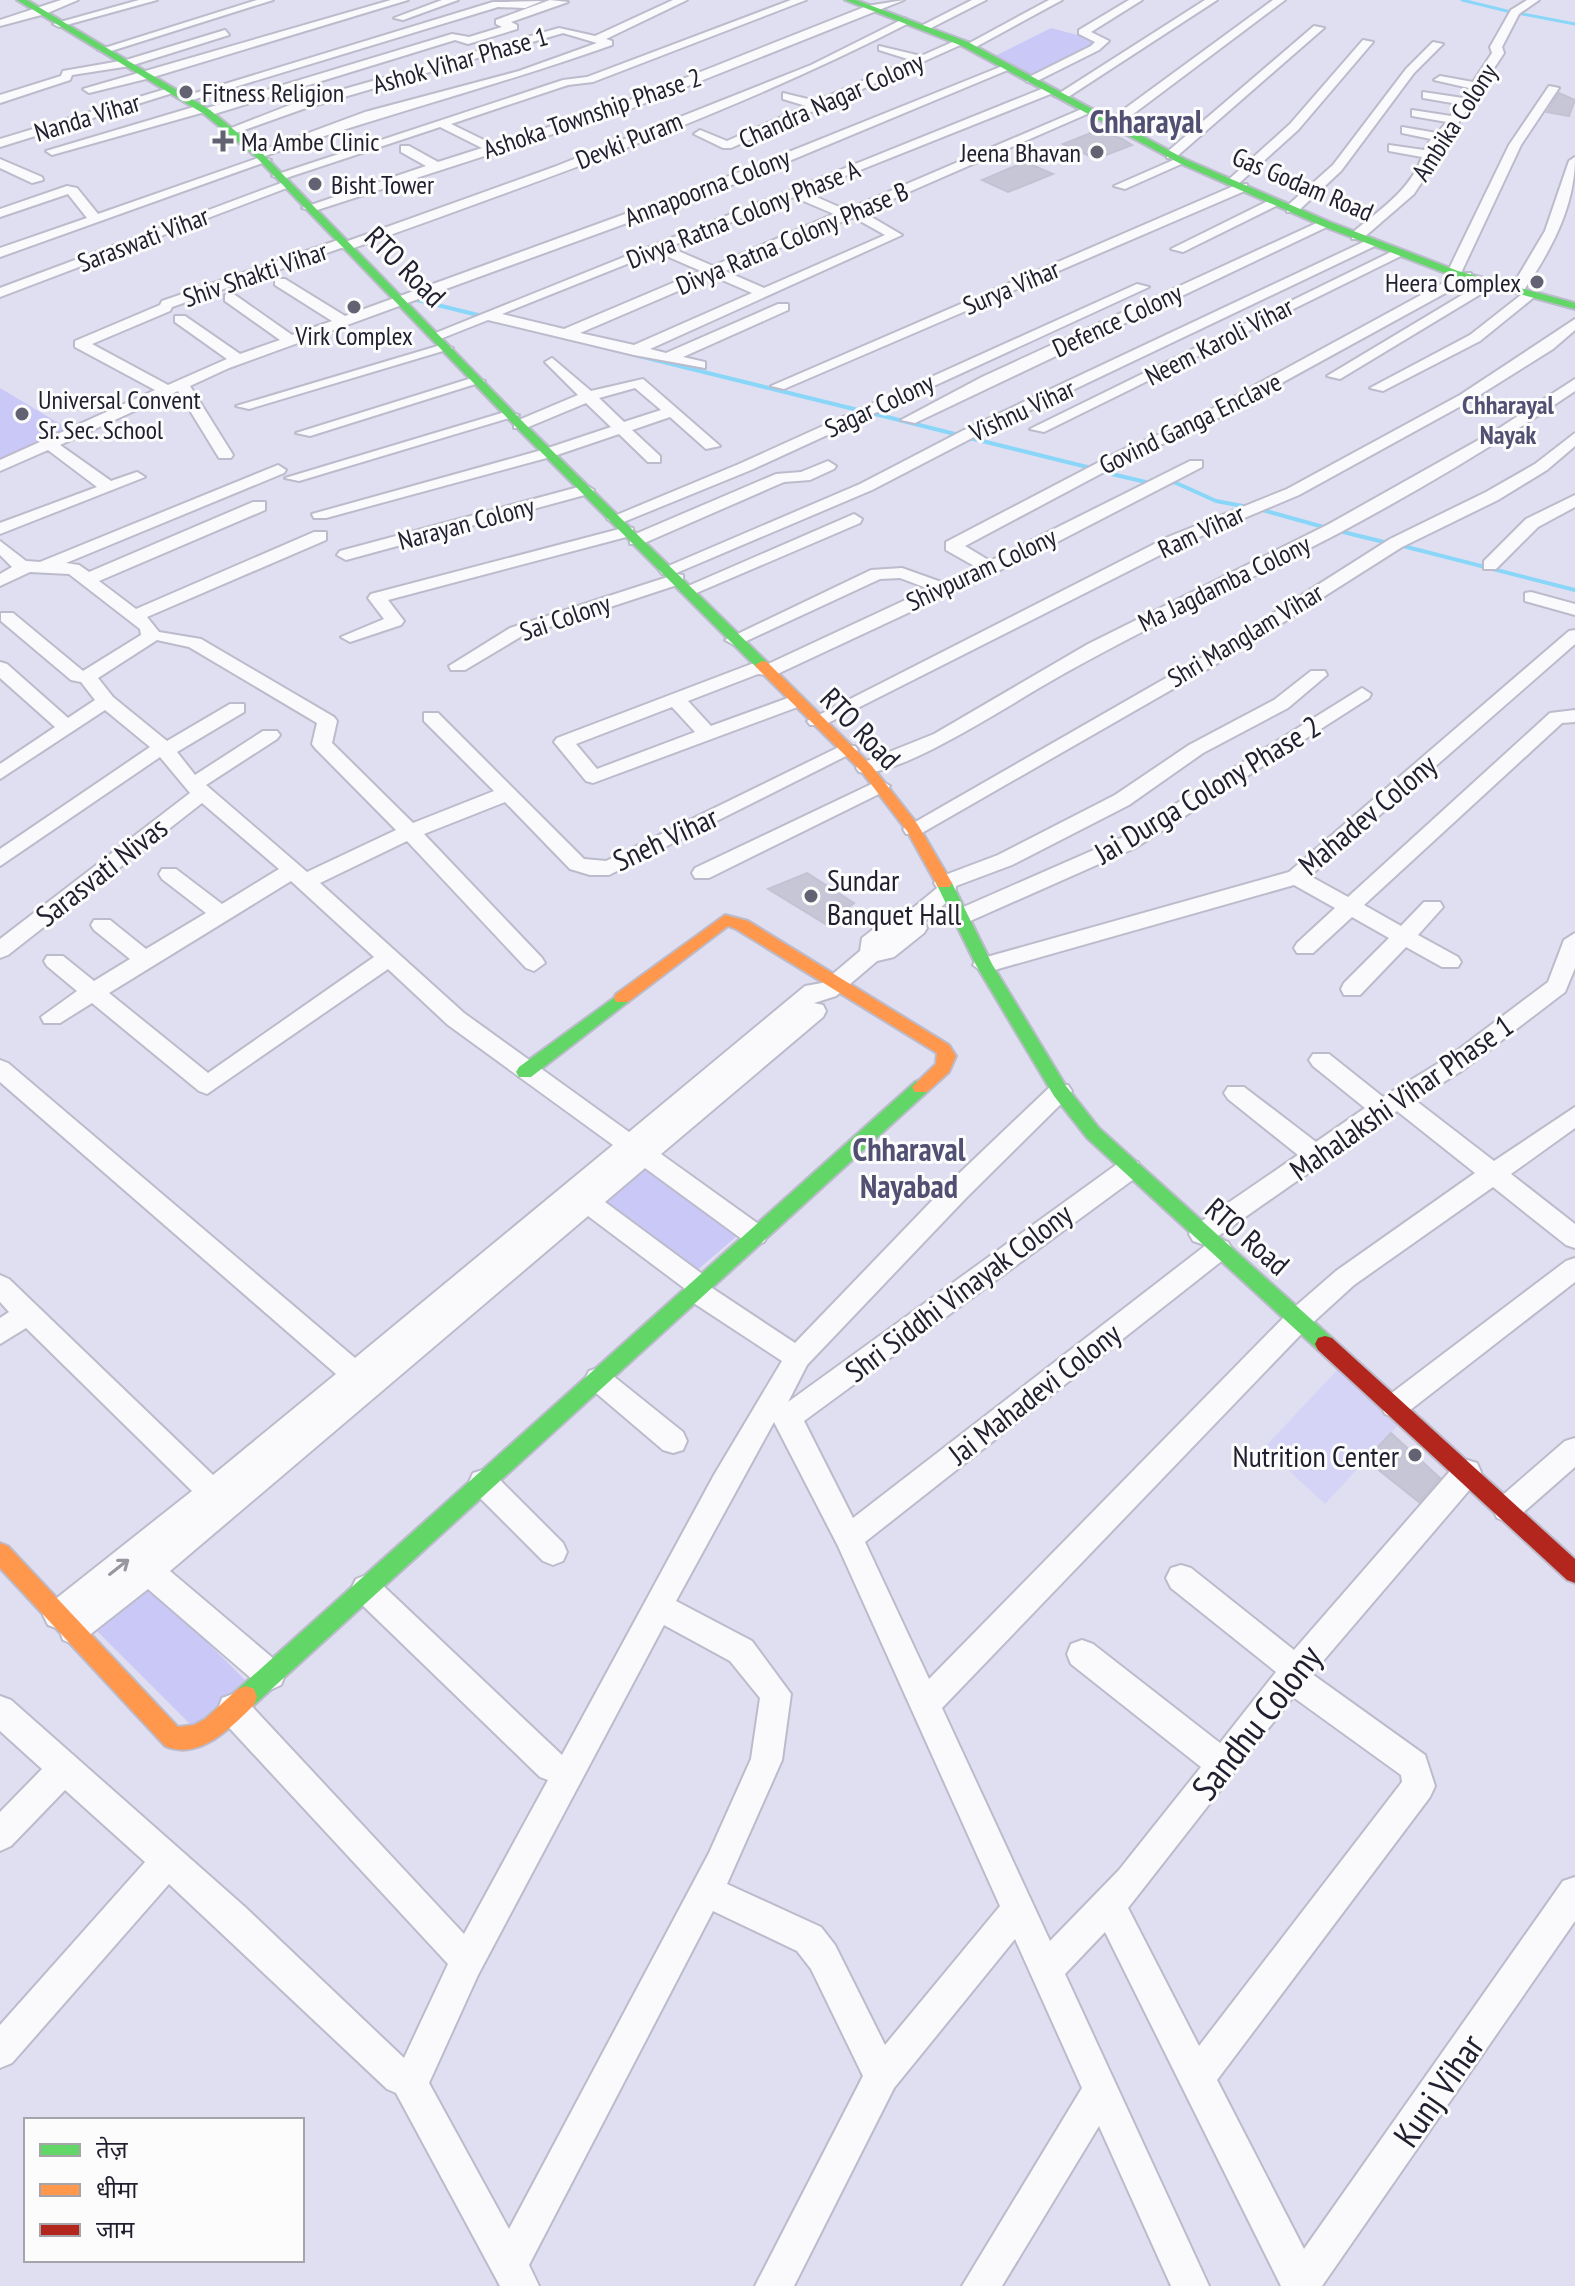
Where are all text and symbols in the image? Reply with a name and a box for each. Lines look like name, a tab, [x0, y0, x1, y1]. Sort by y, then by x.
street label: Ashok Vihar Phase 1	[369, 19, 551, 101]
street label: Chandra Nagar Colony	[733, 44, 929, 156]
street label: Ambika Colony	[1404, 57, 1504, 187]
street label: Ashoka Township Phase 2	[478, 60, 706, 166]
place label: Fitness Religion	[202, 76, 344, 109]
marker: Fitness Religion	[177, 83, 195, 101]
street label: Nanda Vihar	[30, 85, 144, 149]
district label: Chharayal	[1090, 100, 1203, 142]
street label: Devki Puram	[571, 104, 687, 176]
place label: Ma Ambe Clinic	[241, 125, 379, 158]
marker: Ma Ambe Clinic	[212, 130, 234, 152]
place label: Jeena Bhavan	[959, 136, 1081, 169]
street label: Annapoorna Colony	[620, 140, 795, 234]
street label: Gas Godam Road	[1228, 140, 1378, 228]
marker: Jeena Bhavan	[1088, 143, 1106, 161]
street label: Divya Ratna Colony Phase A	[622, 152, 865, 276]
place label: Bisht Tower	[331, 168, 434, 201]
street label: Divya Ratna Colony Phase B	[671, 174, 913, 302]
marker: Bisht Tower	[306, 175, 324, 193]
street label: Saraswati Vihar	[73, 199, 213, 279]
street label: RTO Road	[357, 217, 455, 315]
street label: Shiv Shakti Vihar	[179, 234, 331, 314]
street label: Surya Vihar	[958, 252, 1064, 322]
place label: Heera Complex	[1385, 266, 1521, 299]
marker: Heera Complex	[1528, 273, 1546, 291]
street label: Defence Colony	[1047, 276, 1187, 364]
street label: Neem Karoli Vihar	[1139, 290, 1299, 392]
marker: Virk Complex	[345, 298, 363, 316]
place label: Virk Complex	[294, 319, 413, 352]
street label: Sagar Colony	[819, 365, 939, 445]
street label: Govind Ganga Enclave	[1094, 365, 1286, 481]
street label: Vishnu Vihar	[963, 371, 1080, 449]
place label: Universal Convent Sr. Sec. School	[38, 383, 201, 446]
district label: Chharayal Nayak	[1462, 388, 1555, 451]
marker: Universal Convent Sr. Sec. School	[13, 405, 31, 423]
street label: Narayan Colony	[394, 489, 538, 557]
street label: Ram Vihar	[1153, 497, 1249, 565]
street label: Shivpuram Colony	[901, 520, 1061, 618]
street label: Ma Jagdamba Colony	[1133, 527, 1315, 639]
street label: Shri Manglam Vihar	[1161, 576, 1329, 694]
street label: Sai Colony	[515, 586, 615, 648]
street label: RTO Road	[812, 679, 910, 777]
street label: Jai Durga Colony Phase 2	[1086, 706, 1327, 872]
street label: Mahadev Colony	[1290, 744, 1445, 883]
street label: Sneh Vihar	[606, 797, 724, 879]
street label: Sarasvati Nivas	[27, 807, 175, 935]
place label: Sundar Banquet Hall	[827, 860, 961, 933]
marker: Sundar Banquet Hall	[802, 887, 820, 905]
street label: Mahalakshi Vihar Phase 1	[1282, 1005, 1520, 1189]
district label: Chharaval Nayabad	[853, 1128, 966, 1207]
street label: RTO Road	[1198, 1189, 1298, 1283]
street label: Shri Siddhi Vinayak Colony	[837, 1193, 1080, 1390]
street label: Jai Mahadevi Colony	[939, 1313, 1129, 1473]
place label: Nutrition Center	[1233, 1436, 1400, 1475]
marker: Nutrition Center	[1406, 1446, 1424, 1464]
one-way arrow	[108, 1559, 129, 1576]
street label: Sandhu Colony	[1181, 1634, 1332, 1809]
street label: Kunj Vihar	[1382, 2024, 1494, 2156]
legend	[24, 2118, 304, 2262]
text: तेज़	[96, 2134, 129, 2165]
text: धीमा	[96, 2174, 138, 2205]
text: जाम	[96, 2214, 135, 2245]

